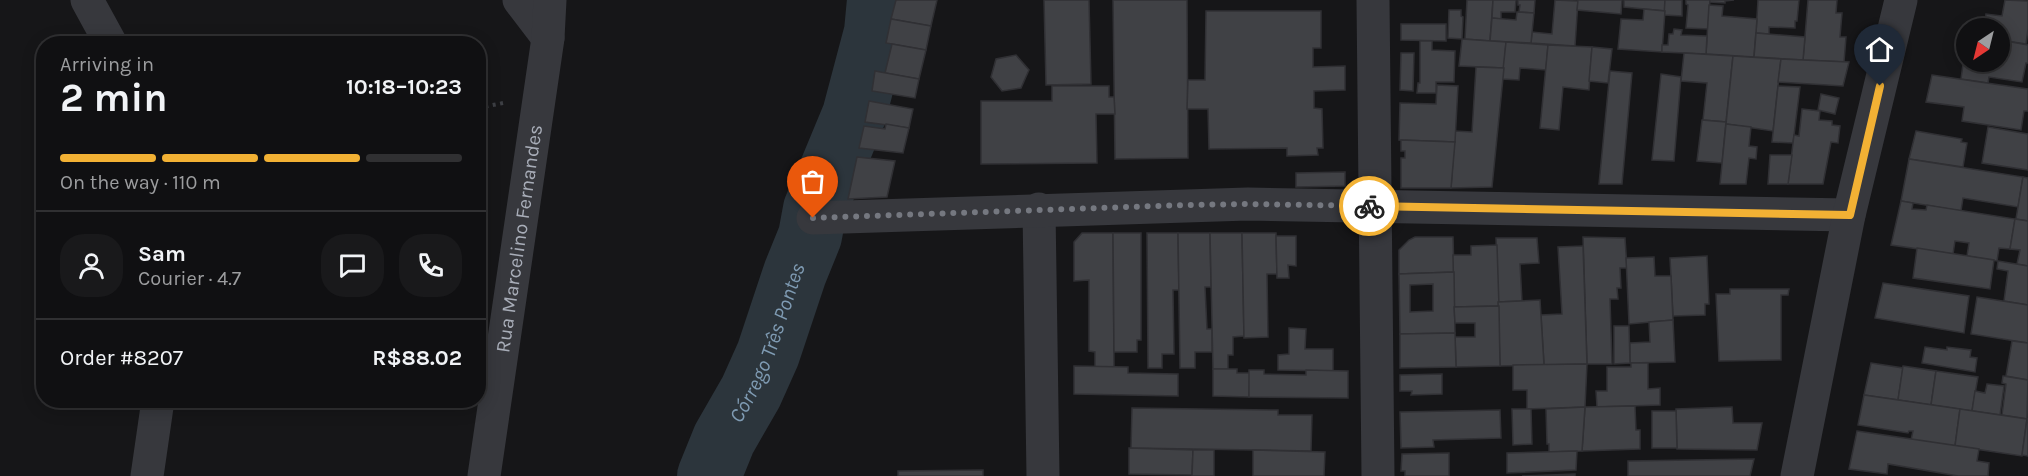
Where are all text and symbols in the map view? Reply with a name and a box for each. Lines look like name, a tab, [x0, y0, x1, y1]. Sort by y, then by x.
north arrow	[1956, 18, 2010, 72]
map controls	[1956, 18, 2010, 72]
pin	[1854, 24, 1905, 86]
icon: home	[1863, 33, 1896, 66]
text: Arriving in	[60, 53, 154, 76]
text: 10:18–10:23	[346, 74, 462, 100]
text: 2 min	[60, 75, 168, 121]
street label: Rua Marcelino Fernandes	[491, 123, 547, 354]
pin	[787, 156, 838, 218]
icon: bag	[796, 165, 829, 198]
text: On the way · 110 m	[60, 171, 221, 194]
courier	[1339, 176, 1399, 236]
icon: bike	[1353, 190, 1386, 223]
button: person	[60, 234, 123, 297]
button: chat	[321, 234, 384, 297]
button: phone	[399, 234, 462, 297]
text: Sam	[138, 241, 186, 267]
water label: Córrego Três Pontes	[724, 259, 810, 427]
text: Courier · 4.7	[138, 267, 241, 290]
text: Order #8207	[60, 345, 183, 371]
text: R$88.02	[372, 345, 462, 371]

